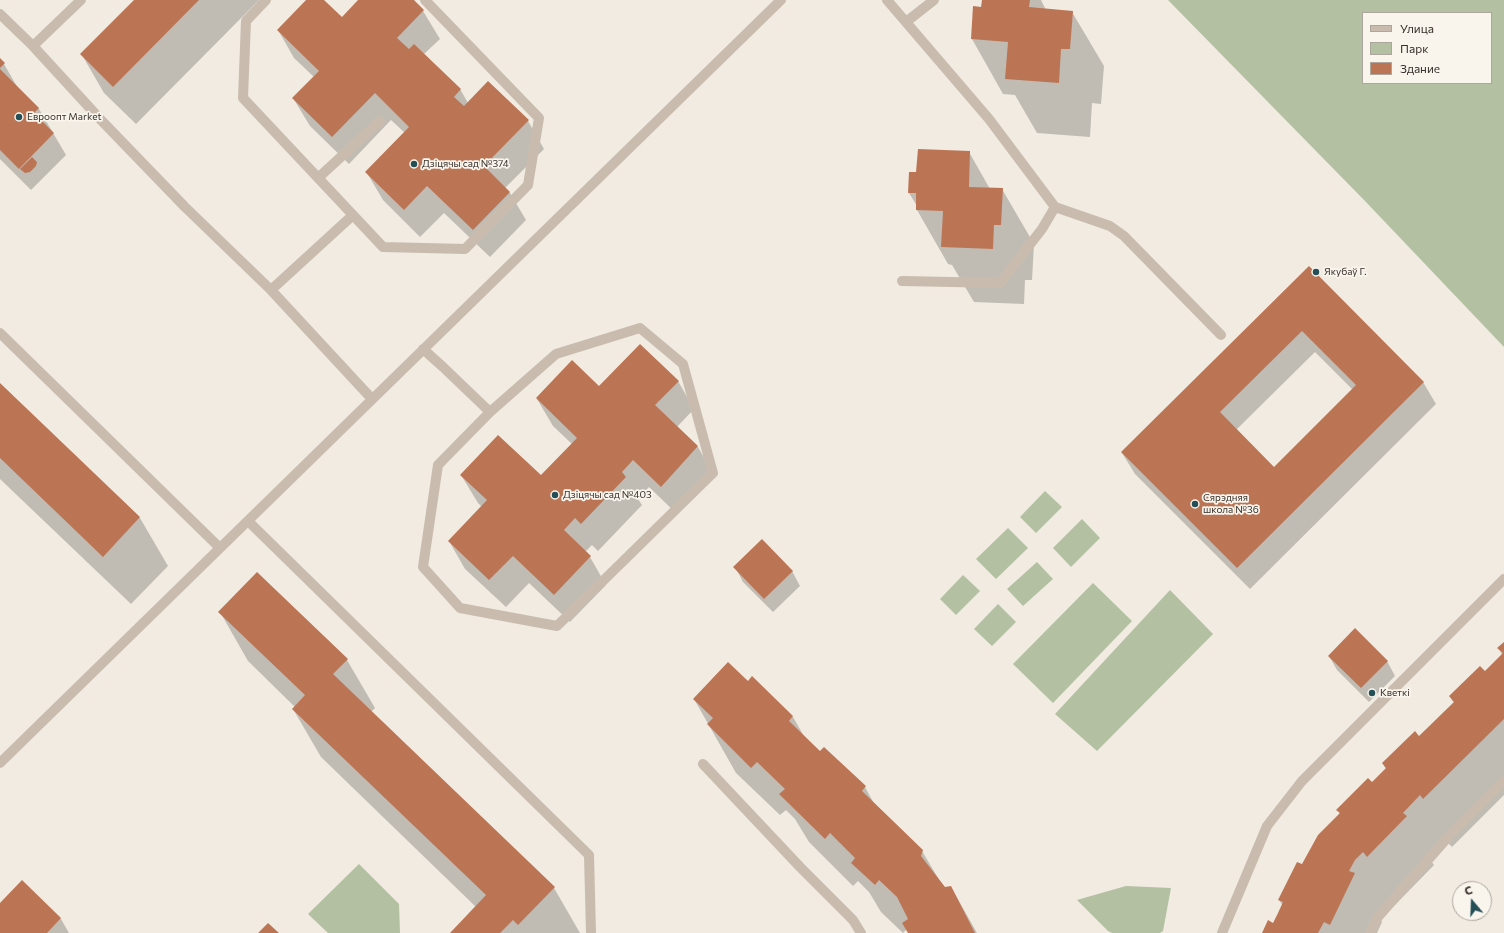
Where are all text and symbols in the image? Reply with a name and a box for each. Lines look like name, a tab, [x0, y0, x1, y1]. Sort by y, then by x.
legend	[1362, 12, 1492, 84]
text: Улица	[1400, 21, 1434, 35]
text: Парк	[1400, 41, 1429, 55]
text: Здание	[1400, 61, 1440, 75]
place label: Евроопт Market	[27, 111, 102, 123]
marker: Евроопт Market	[14, 112, 24, 122]
place label: Дзіцячы сад №374	[422, 158, 509, 170]
marker: Дзіцячы сад №374	[409, 159, 419, 169]
place label: Якубаў Г.	[1324, 266, 1367, 278]
marker: Якубаў Г.	[1311, 267, 1321, 277]
place label: Дзіцячы сад №403	[563, 489, 652, 501]
marker: Дзіцячы сад №403	[550, 490, 560, 500]
place label: Сярэдняя школа №36	[1203, 492, 1259, 516]
marker: Сярэдняя школа №36	[1190, 499, 1200, 509]
place label: Кветкі	[1380, 687, 1410, 699]
marker: Кветкі	[1367, 688, 1377, 698]
north arrow	[1452, 881, 1492, 921]
text: С	[1463, 883, 1474, 897]

